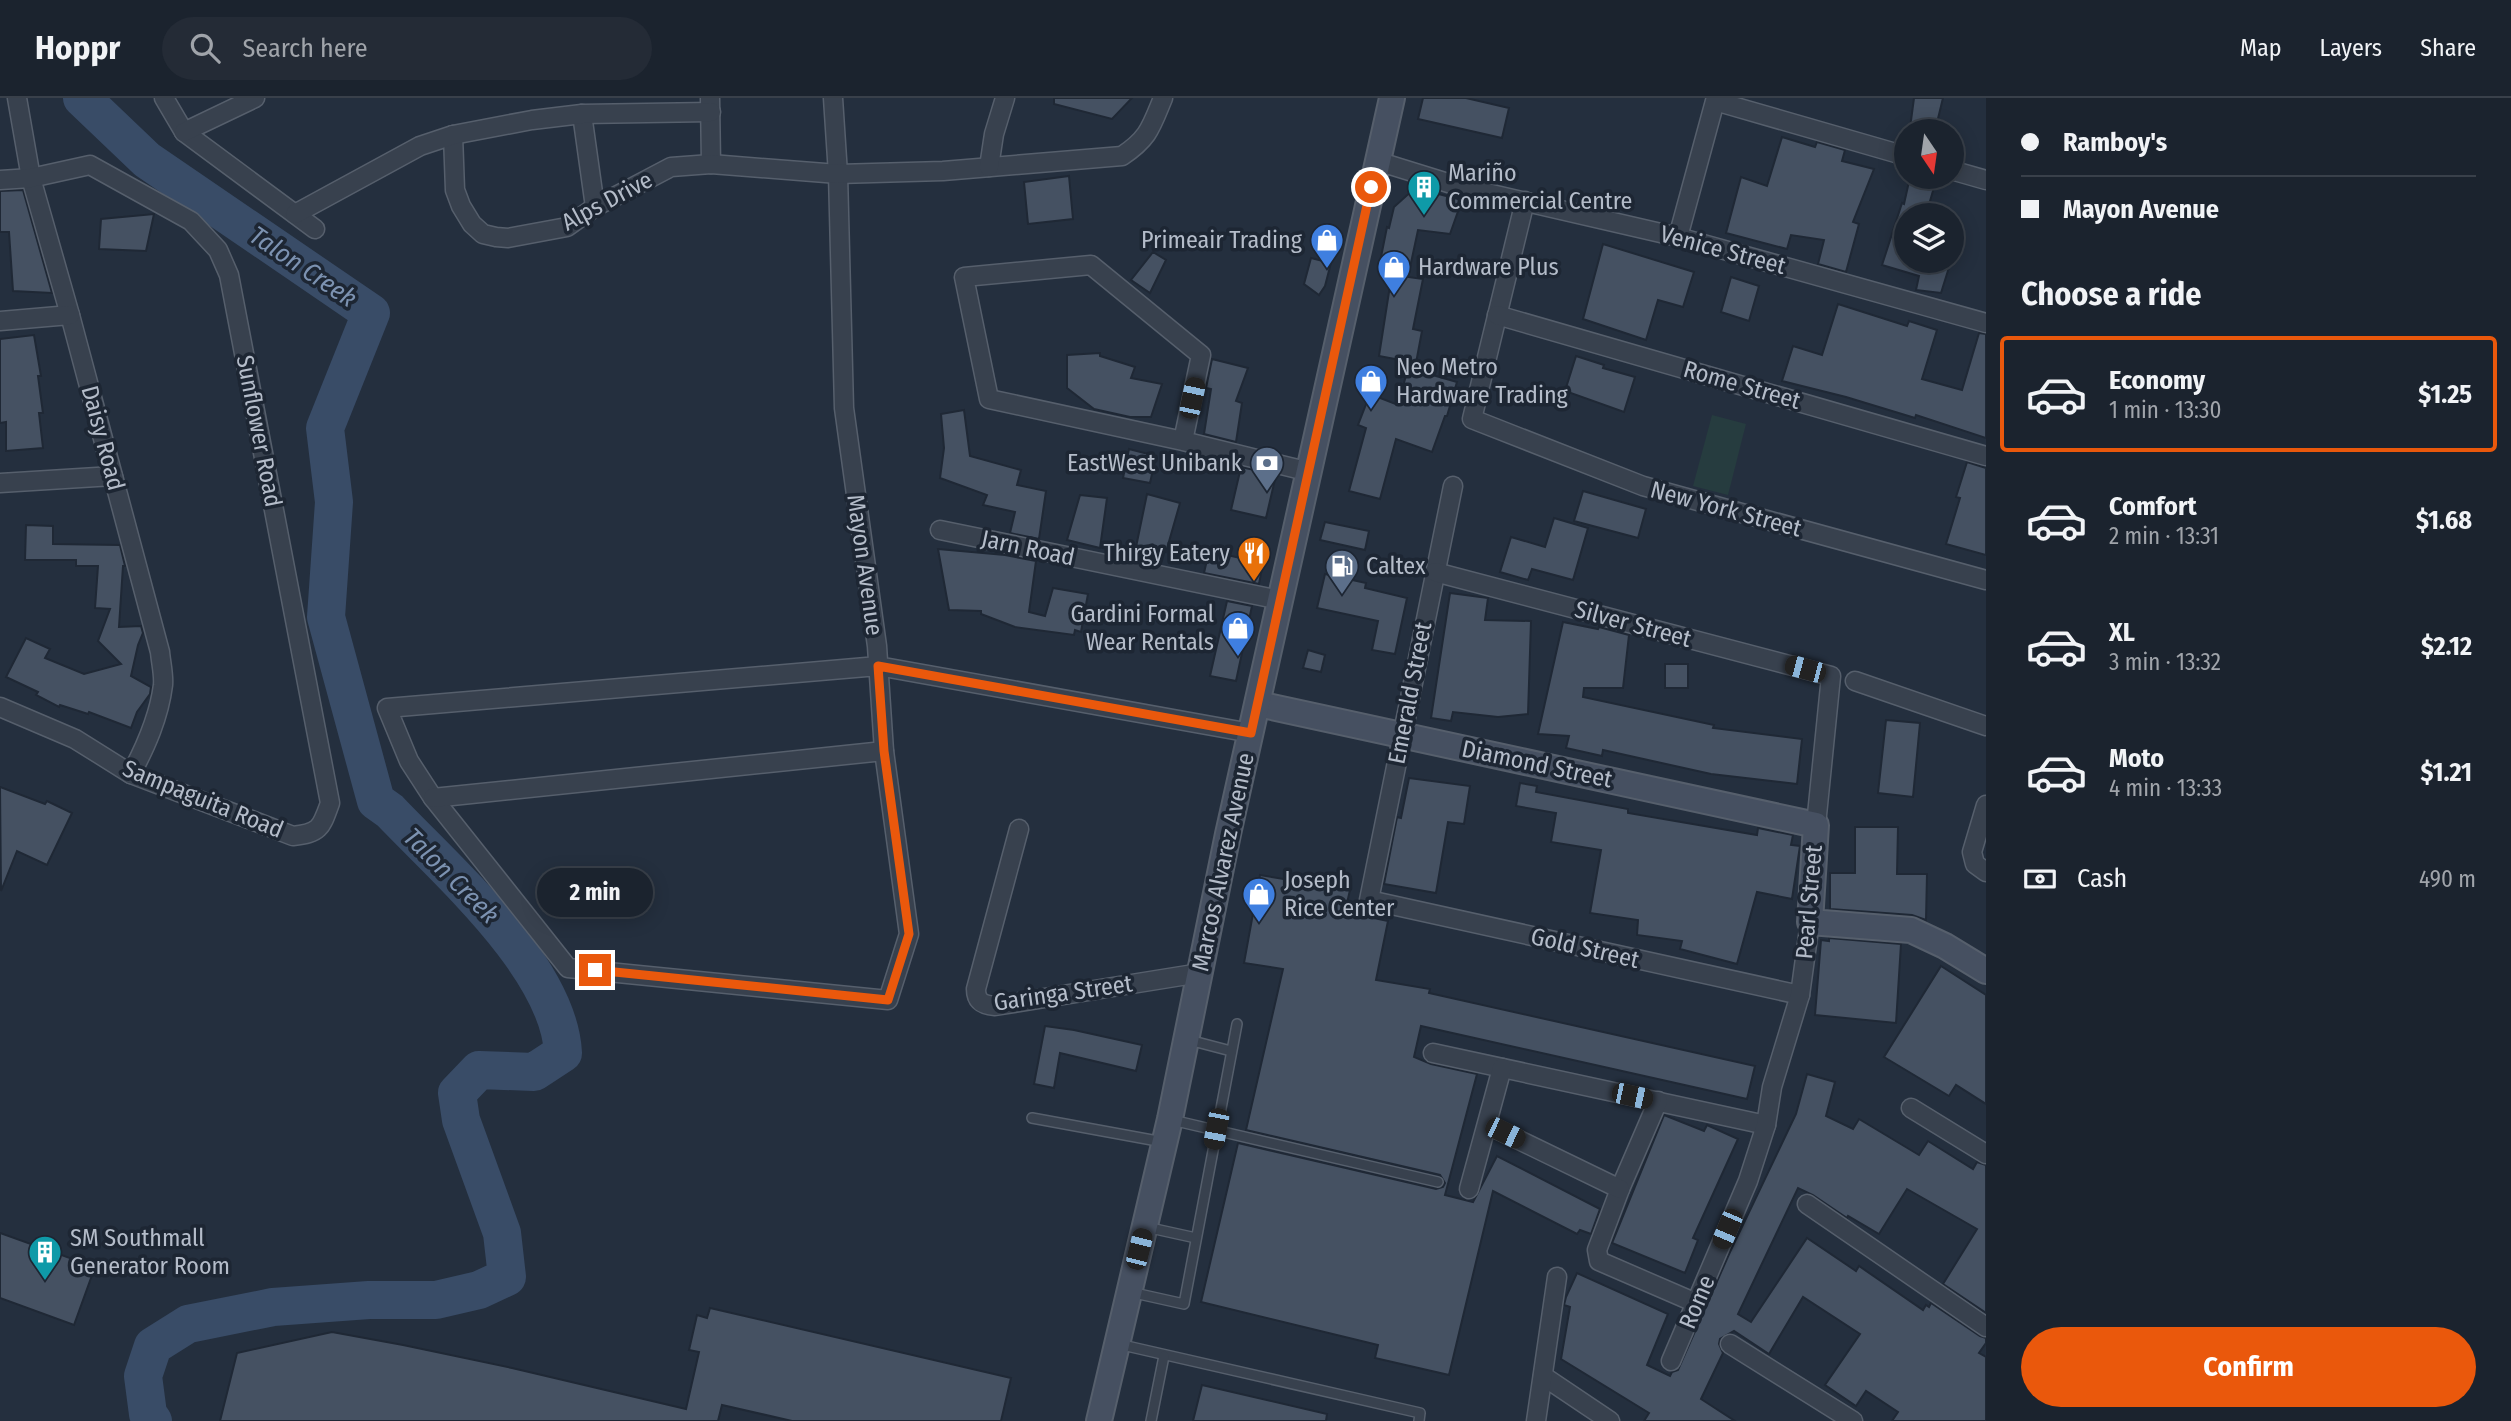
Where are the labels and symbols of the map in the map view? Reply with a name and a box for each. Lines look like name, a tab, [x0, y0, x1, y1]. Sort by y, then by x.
north arrow	[1894, 119, 1964, 189]
place label: Mariño Commercial Centre	[1448, 159, 1632, 215]
street label: Alps Drive	[557, 166, 657, 236]
building icon: Mariño Commercial Centre	[1405, 168, 1443, 217]
route start	[1355, 171, 1387, 203]
water label: Talon Creek	[244, 220, 363, 314]
street label: Venice Street	[1657, 220, 1789, 280]
shop icon: Primeair Trading	[1308, 221, 1346, 270]
place label: Primeair Trading	[1141, 226, 1303, 254]
shop icon: Hardware Plus	[1375, 248, 1413, 297]
place label: Hardware Plus	[1418, 253, 1559, 281]
street label: Sunflower Road	[231, 353, 287, 509]
place label: Neo Metro Hardware Trading	[1396, 353, 1569, 409]
street label: Rome Street	[1680, 355, 1804, 415]
shop icon: Neo Metro Hardware Trading	[1352, 362, 1390, 411]
car	[1178, 375, 1207, 421]
street label: Daisy Road	[76, 382, 130, 494]
bank icon: EastWest Unibank	[1248, 444, 1286, 493]
place label: EastWest Unibank	[1067, 449, 1243, 477]
street label: New York Street	[1647, 475, 1805, 543]
street label: Mayon Avenue	[841, 493, 889, 637]
street label: Jarn Road	[979, 524, 1077, 572]
restaurant icon: Thirgy Eatery	[1235, 534, 1273, 583]
place label: Thirgy Eatery	[1103, 539, 1230, 567]
fuel station icon: Caltex	[1323, 547, 1361, 596]
place label: Caltex	[1366, 552, 1426, 580]
street label: Silver Street	[1572, 595, 1694, 653]
place label: Gardini Formal Wear Rentals	[1071, 600, 1214, 656]
shop icon: Gardini Formal Wear Rentals	[1219, 609, 1257, 658]
street label: Emerald Street	[1382, 619, 1438, 766]
car	[1782, 653, 1829, 685]
street label: Diamond Street	[1459, 734, 1615, 794]
street label: Marcos Alvarez Avenue	[1186, 750, 1260, 974]
street label: Sampaguita Road	[119, 754, 287, 844]
water label: Talon Creek	[397, 822, 505, 930]
street label: Pearl Street	[1790, 844, 1828, 960]
place label: Joseph Rice Center	[1284, 866, 1395, 922]
callout: 2 min	[537, 868, 653, 918]
shop icon: Joseph Rice Center	[1240, 875, 1278, 924]
street label: Gold Street	[1528, 922, 1642, 974]
route end	[579, 954, 611, 986]
street label: Garinga Street	[992, 969, 1134, 1017]
car	[1610, 1081, 1655, 1111]
car	[1202, 1106, 1231, 1152]
car	[1482, 1114, 1529, 1152]
car	[1710, 1206, 1745, 1252]
place label: SM Southmall Generator Room	[70, 1224, 230, 1280]
car	[1124, 1226, 1155, 1272]
building icon: SM Southmall Generator Room	[26, 1233, 64, 1282]
street label: Rome	[1673, 1271, 1721, 1333]

